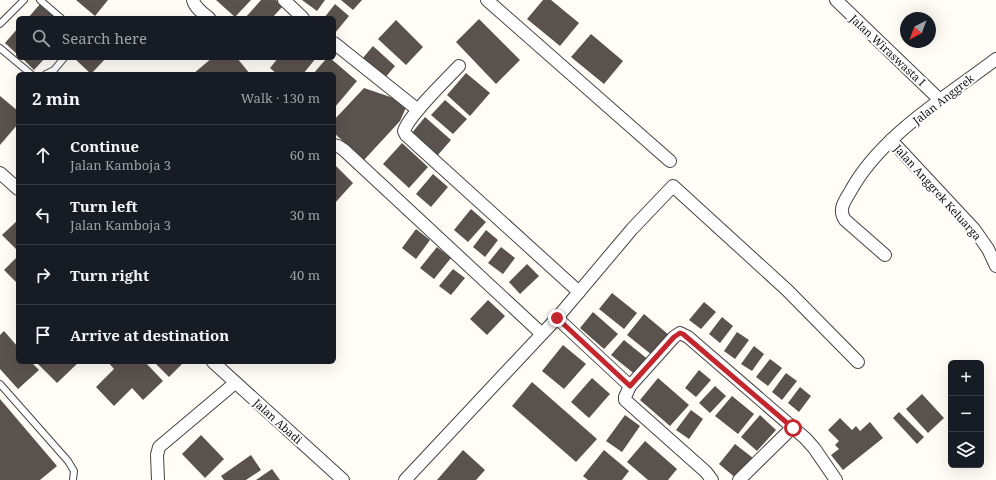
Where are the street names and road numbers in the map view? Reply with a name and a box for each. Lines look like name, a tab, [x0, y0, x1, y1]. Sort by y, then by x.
street label: Jalan Wiraswasta I	[846, 10, 929, 89]
street label: Jalan Anggrek	[908, 70, 977, 128]
street label: Jalan Anggrek Keluarga	[890, 140, 985, 243]
street label: Jalan Abadi	[250, 394, 306, 447]

